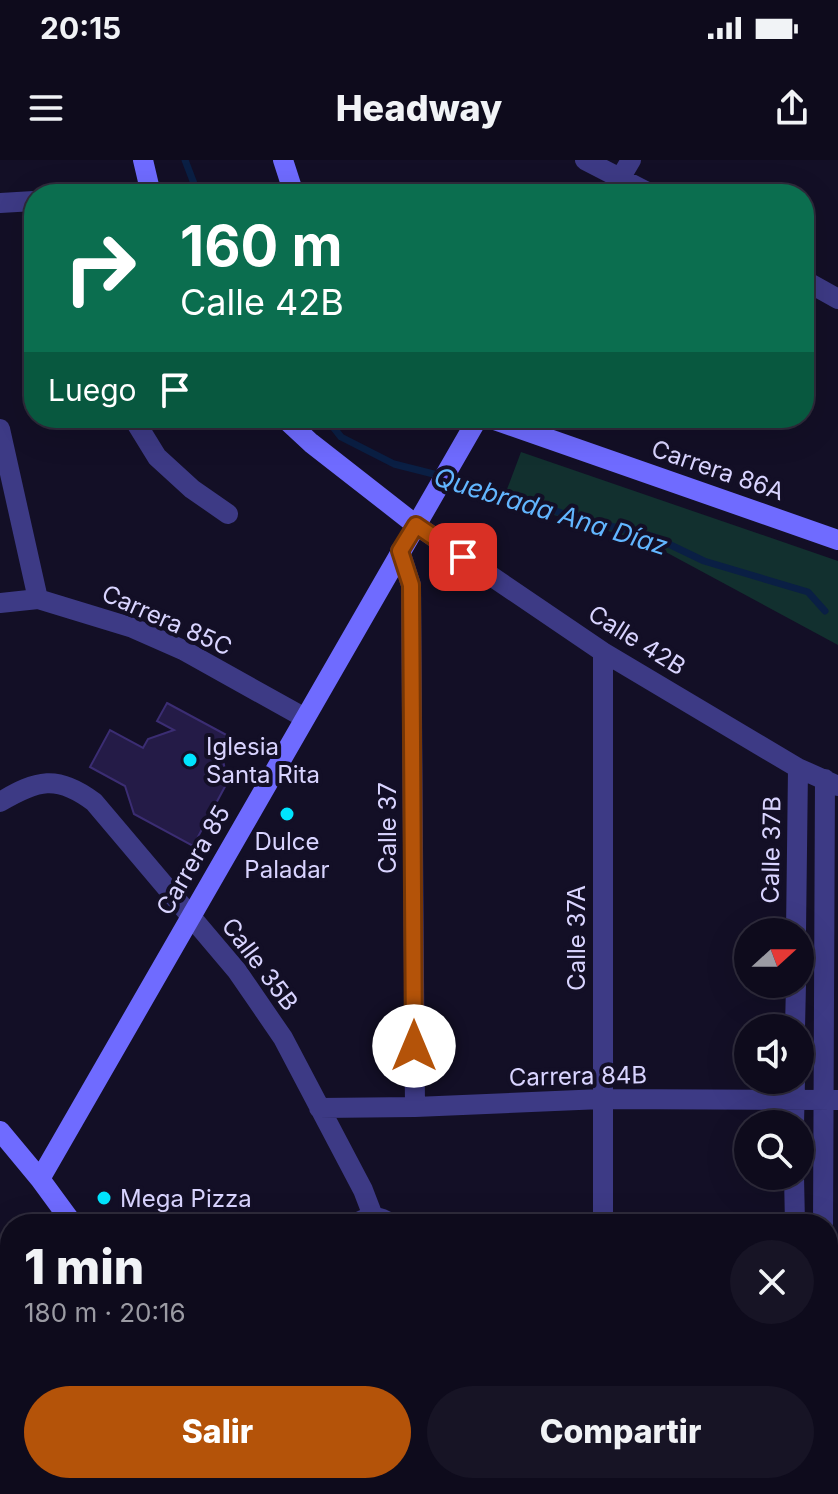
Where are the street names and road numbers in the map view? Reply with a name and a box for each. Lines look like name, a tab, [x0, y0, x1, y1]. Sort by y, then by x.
street label: Carrera 86A	[648, 434, 788, 506]
street label: Carrera 85C	[97, 578, 237, 662]
street label: Calle 42B	[583, 599, 691, 681]
street label: Calle 37	[373, 782, 402, 874]
street label: Calle 37B	[756, 796, 786, 904]
street label: Carrera 85	[150, 800, 236, 920]
street label: Calle 37A	[562, 885, 591, 991]
street label: Calle 35B	[216, 912, 304, 1016]
street label: Carrera 84B	[509, 1060, 647, 1092]

